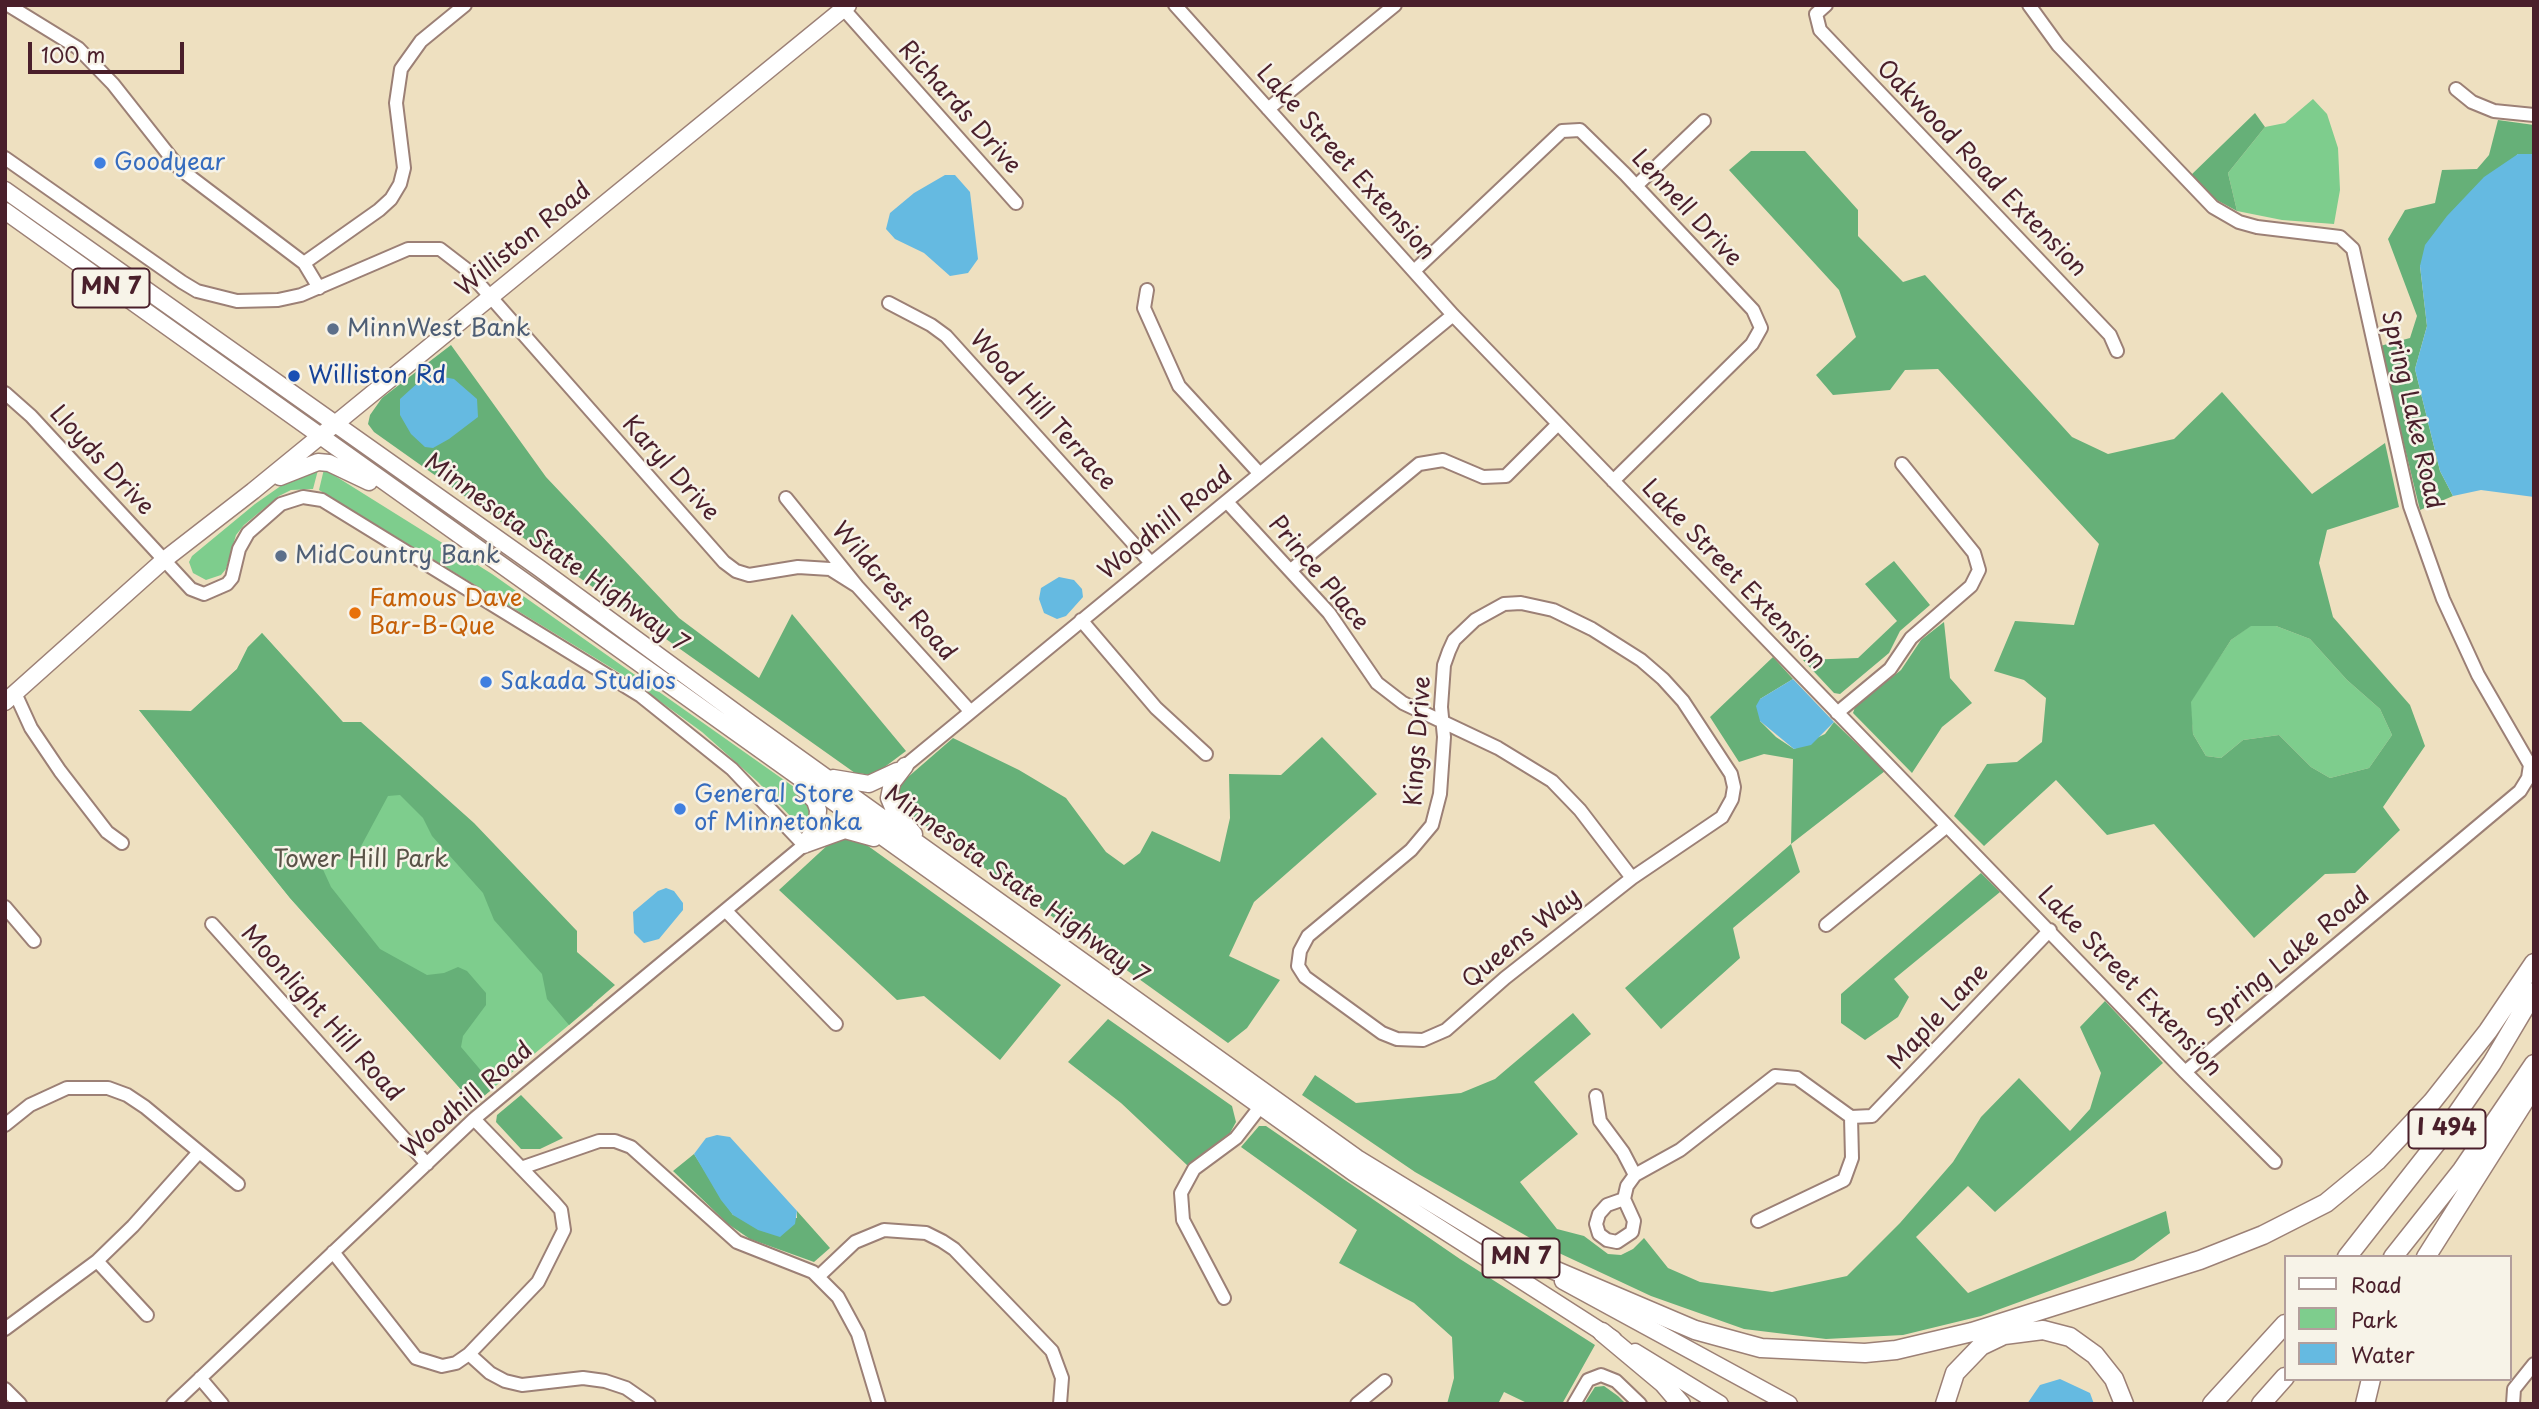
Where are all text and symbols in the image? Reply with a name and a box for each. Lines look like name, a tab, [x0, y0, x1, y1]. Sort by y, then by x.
scale bar	[32, 28, 187, 72]
street label: Richards Drive	[892, 35, 1026, 181]
text: 100 m	[41, 38, 105, 70]
street label: Oakwood Road Extension	[1870, 55, 2092, 283]
street label: Lake Street Extension	[1250, 59, 1440, 267]
street label: Lennell Drive	[1625, 145, 1747, 273]
place label: Goodyear	[114, 149, 225, 177]
marker: Goodyear	[92, 155, 108, 171]
street label: Williston Road	[451, 177, 597, 303]
road number: MN 7	[72, 268, 150, 308]
street label: Spring Lake Road	[2374, 308, 2448, 512]
place label: MinnWest Bank	[347, 315, 530, 343]
marker: MinnWest Bank	[325, 321, 341, 337]
street label: Wood Hill Terrace	[963, 325, 1121, 497]
place label: Williston Rd	[308, 362, 446, 390]
marker: Williston Rd	[286, 368, 302, 384]
street label: Lloyds Drive	[43, 400, 159, 522]
street label: Karyl Drive	[615, 411, 725, 527]
street label: Minnesota State Highway 7	[418, 448, 694, 660]
street label: Woodhill Road	[1093, 461, 1239, 587]
street label: Lake Street Extension	[1635, 474, 1831, 676]
street label: Prince Place	[1262, 511, 1374, 637]
street label: Wildcrest Road	[825, 517, 961, 667]
place label: MidCountry Bank	[295, 542, 500, 570]
marker: MidCountry Bank	[273, 548, 289, 564]
place label: Famous Dave Bar-B-Que	[369, 585, 523, 641]
marker: Famous Dave Bar-B-Que	[347, 605, 363, 621]
place label: Sakada Studios	[500, 668, 676, 696]
marker: Sakada Studios	[478, 674, 494, 690]
street label: Kings Drive	[1400, 675, 1438, 807]
street label: Minnesota State Highway 7	[878, 780, 1154, 992]
place label: General Store of Minnetonka	[694, 781, 862, 837]
marker: General Store of Minnetonka	[672, 801, 688, 817]
park label: Tower Hill Park	[273, 846, 449, 874]
street label: Lake Street Extension	[2031, 881, 2227, 1083]
street label: Spring Lake Road	[2202, 882, 2376, 1034]
street label: Queens Way	[1457, 883, 1587, 995]
street label: Moonlight Hill Road	[234, 920, 408, 1108]
street label: Maple Lane	[1883, 958, 1995, 1076]
street label: Woodhill Road	[397, 1036, 539, 1166]
road number: I 494	[2408, 1110, 2486, 1148]
road number: MN 7	[1482, 1238, 1560, 1278]
legend	[2284, 1255, 2511, 1381]
text: Road	[2351, 1268, 2402, 1300]
text: Park	[2351, 1303, 2398, 1335]
text: Water	[2351, 1338, 2414, 1370]

